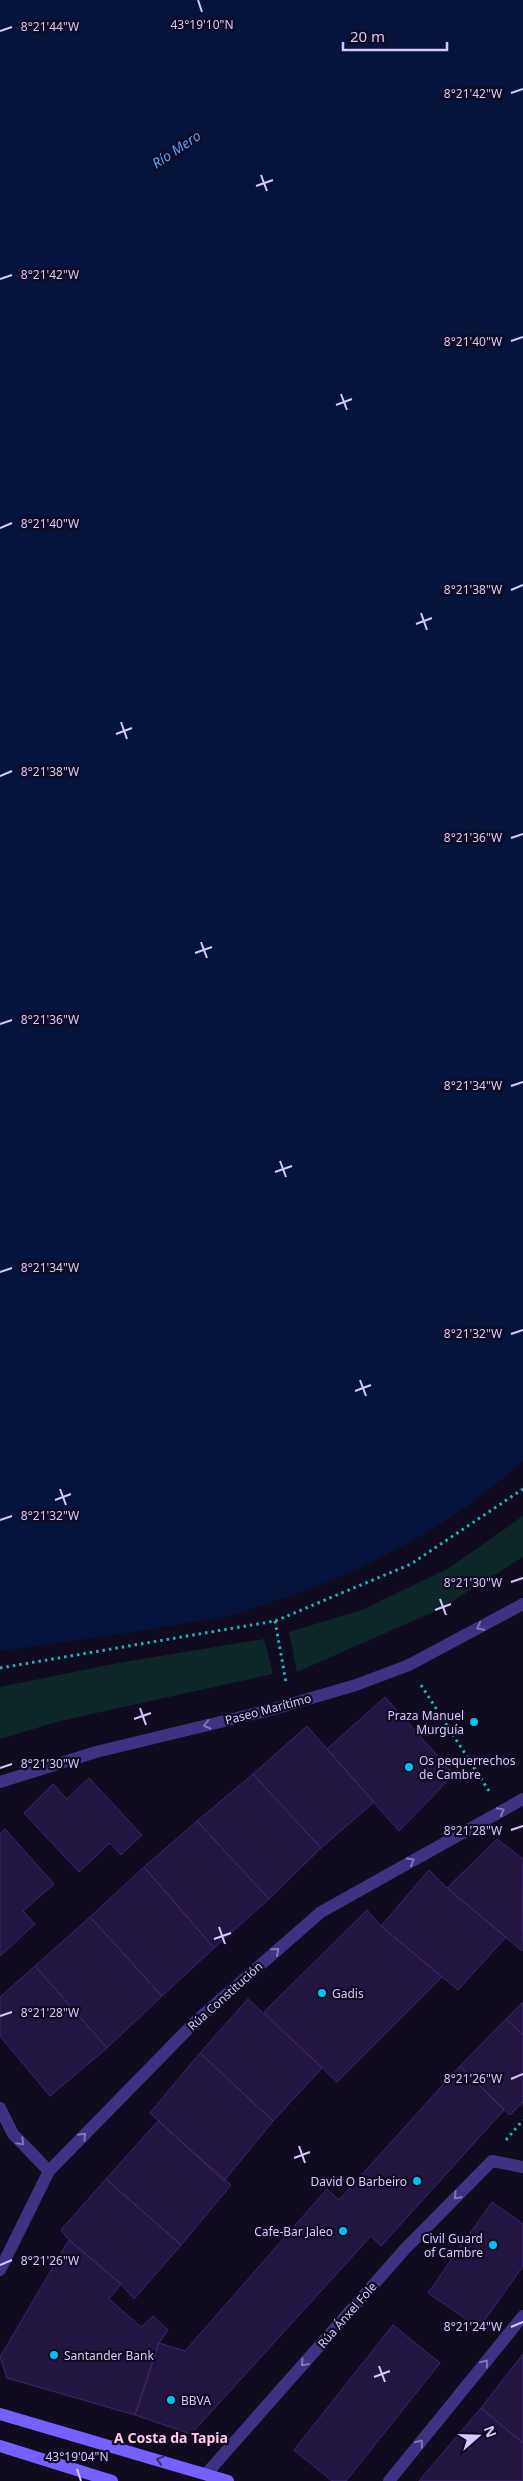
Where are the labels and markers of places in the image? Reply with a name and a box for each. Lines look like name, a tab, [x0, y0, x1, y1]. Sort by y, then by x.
place label: Praza Manuel Murguía	[387, 1707, 464, 1738]
marker: Praza Manuel Murguía	[468, 1716, 480, 1728]
place label: Os pequerrechos de Cambre	[419, 1752, 516, 1783]
marker: Os pequerrechos de Cambre	[403, 1761, 415, 1773]
place label: Gadis	[332, 1985, 364, 2002]
marker: Gadis	[316, 1987, 328, 1999]
place label: David O Barbeiro	[311, 2173, 407, 2190]
marker: David O Barbeiro	[411, 2175, 423, 2187]
place label: Cafe-Bar Jaleo	[254, 2223, 333, 2240]
marker: Cafe-Bar Jaleo	[337, 2225, 349, 2237]
place label: Civil Guard of Cambre	[422, 2230, 483, 2261]
marker: Civil Guard of Cambre	[487, 2239, 499, 2251]
place label: Santander Bank	[64, 2347, 154, 2364]
marker: Santander Bank	[48, 2349, 60, 2361]
place label: BBVA	[181, 2392, 211, 2409]
marker: BBVA	[165, 2394, 177, 2406]

